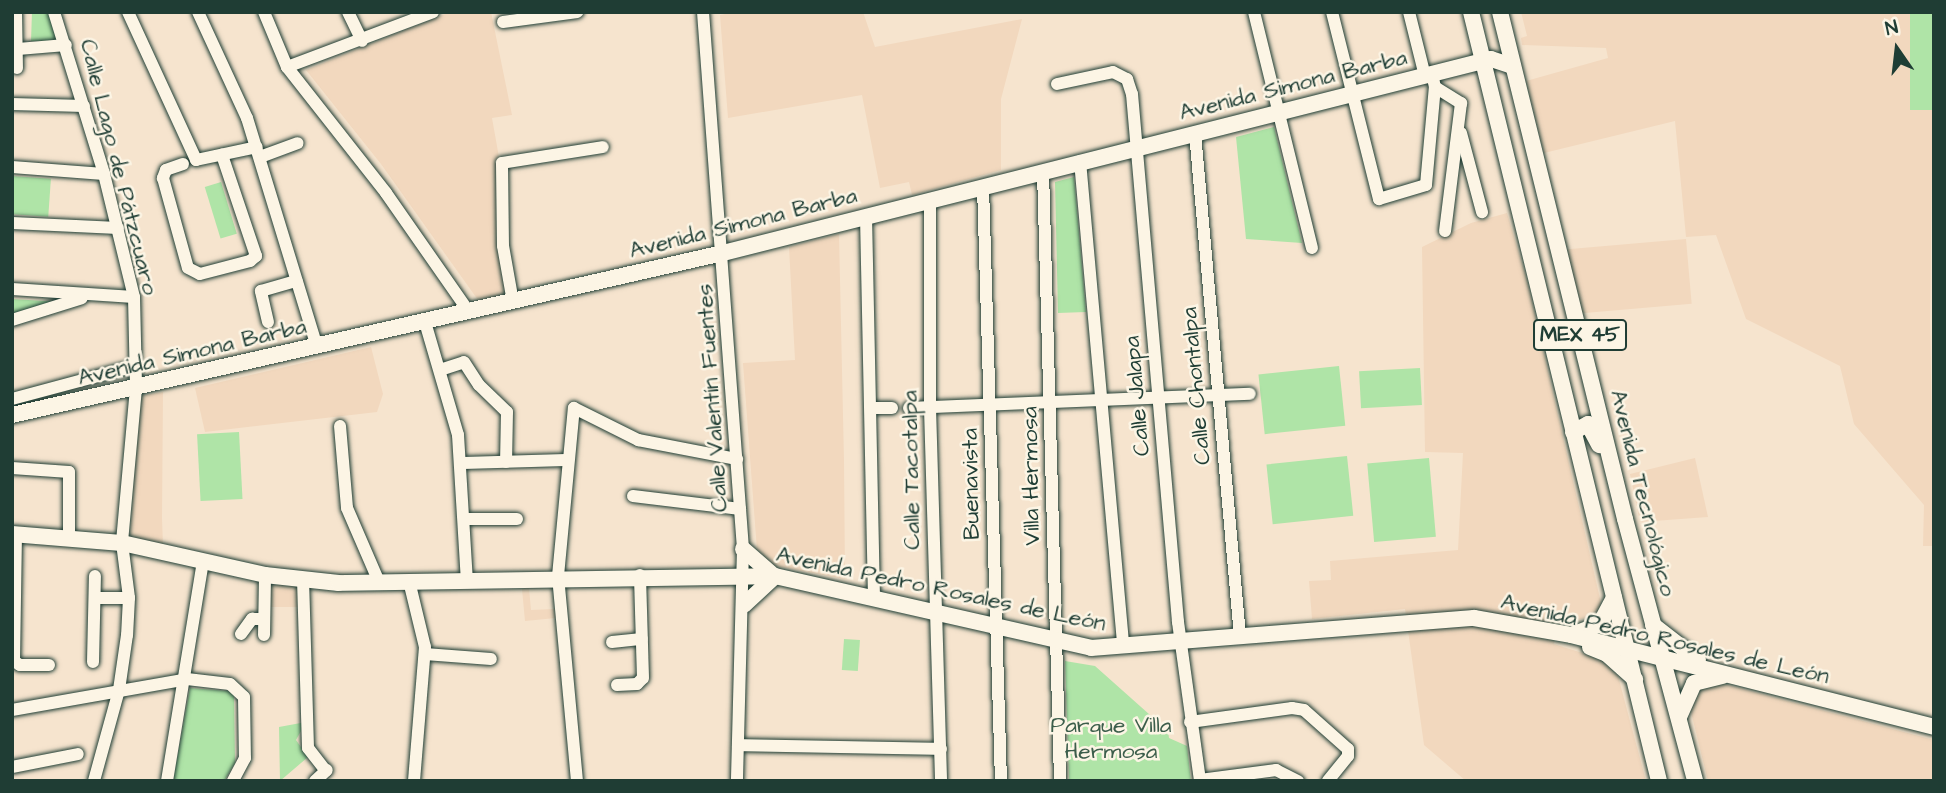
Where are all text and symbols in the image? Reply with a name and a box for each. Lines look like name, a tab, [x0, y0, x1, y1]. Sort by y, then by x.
north arrow	[1862, 14, 1932, 84]
text: N	[1883, 14, 1901, 43]
street label: Calle Lago de Pátzcuaro	[74, 36, 164, 298]
street label: Avenida Simona Barba	[1176, 43, 1410, 127]
street label: Avenida Simona Barba	[626, 181, 860, 265]
street label: Calle Valentín Fuentes	[690, 283, 734, 513]
street label: Calle Chontalpa	[1175, 306, 1217, 466]
street label: Avenida Simona Barba	[75, 312, 309, 392]
road number: MEX 45	[1533, 318, 1627, 352]
street label: Calle Jalapa	[1118, 335, 1156, 457]
street label: Avenida Tecnológico	[1604, 387, 1682, 599]
street label: Calle Tacotalpa	[896, 390, 926, 550]
street label: Villa Hermosa	[1016, 406, 1046, 546]
street label: Buenavista	[956, 428, 986, 540]
street label: Avenida Pedro Rosales de León	[774, 541, 1108, 637]
street label: Avenida Pedro Rosales de León	[1498, 588, 1832, 690]
park label: Parque Villa Hermosa	[1050, 711, 1172, 765]

